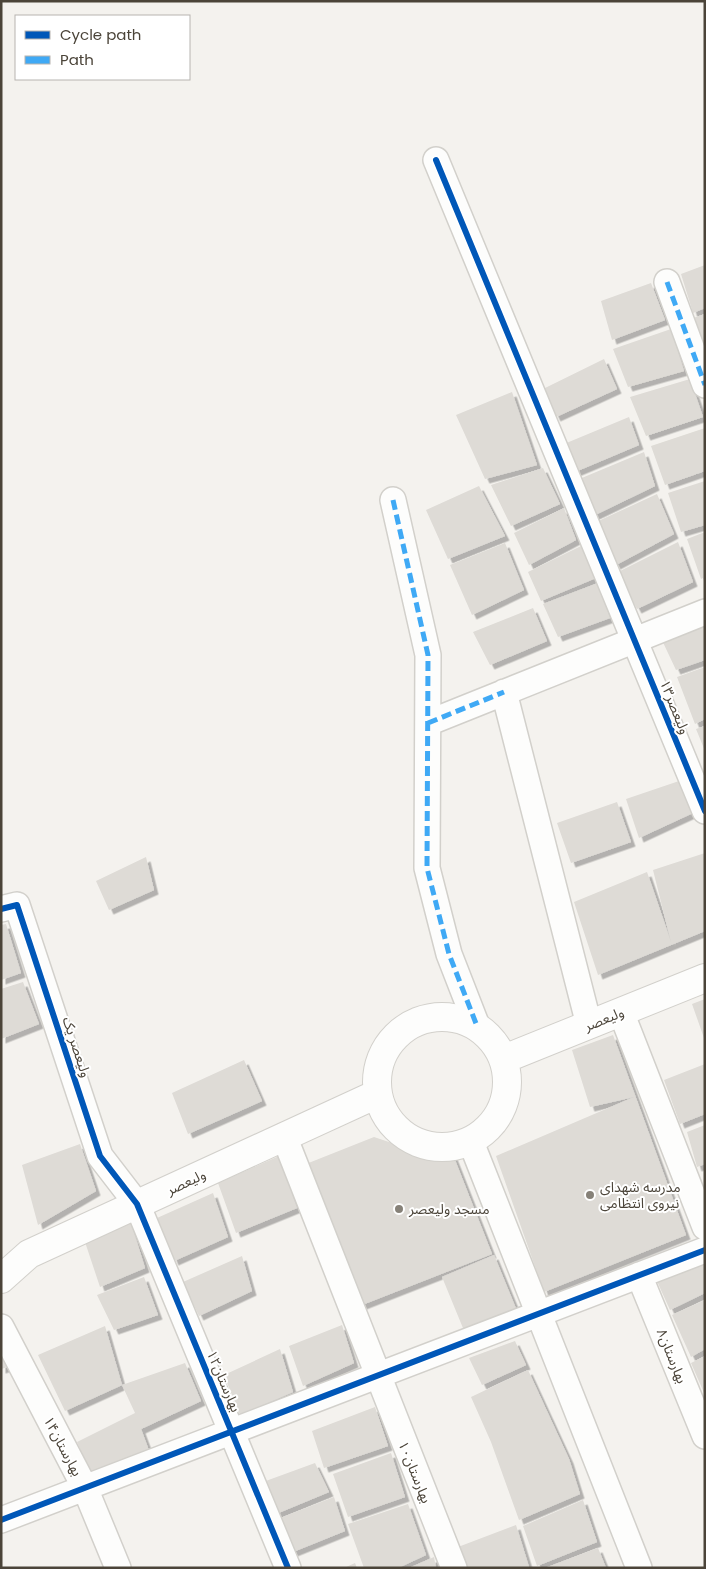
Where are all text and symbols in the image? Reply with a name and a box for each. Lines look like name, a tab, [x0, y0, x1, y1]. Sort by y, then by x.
legend	[15, 15, 190, 80]
text: Cycle path	[60, 24, 141, 45]
text: Path	[60, 49, 94, 70]
street label: ولیعصر۱۳	[655, 677, 695, 737]
street label: ولیعصر	[580, 1002, 627, 1036]
street label: ولیعصر یک	[58, 1014, 96, 1080]
street label: ولیعصر	[162, 1164, 209, 1200]
place label: مدرسه شهدای نیروی انتظامی	[600, 1177, 681, 1213]
marker: مدرسه شهدای نیروی انتظامی	[584, 1189, 596, 1201]
place label: مسجد ولیعصر	[408, 1199, 490, 1219]
marker: مسجد ولیعصر	[393, 1203, 405, 1215]
street label: بهارستان۸	[652, 1326, 692, 1387]
street label: بهارستان۱۲	[202, 1347, 246, 1415]
street label: بهارستان۱۴	[39, 1412, 87, 1480]
street label: بهارستان۱۰	[393, 1438, 437, 1506]

